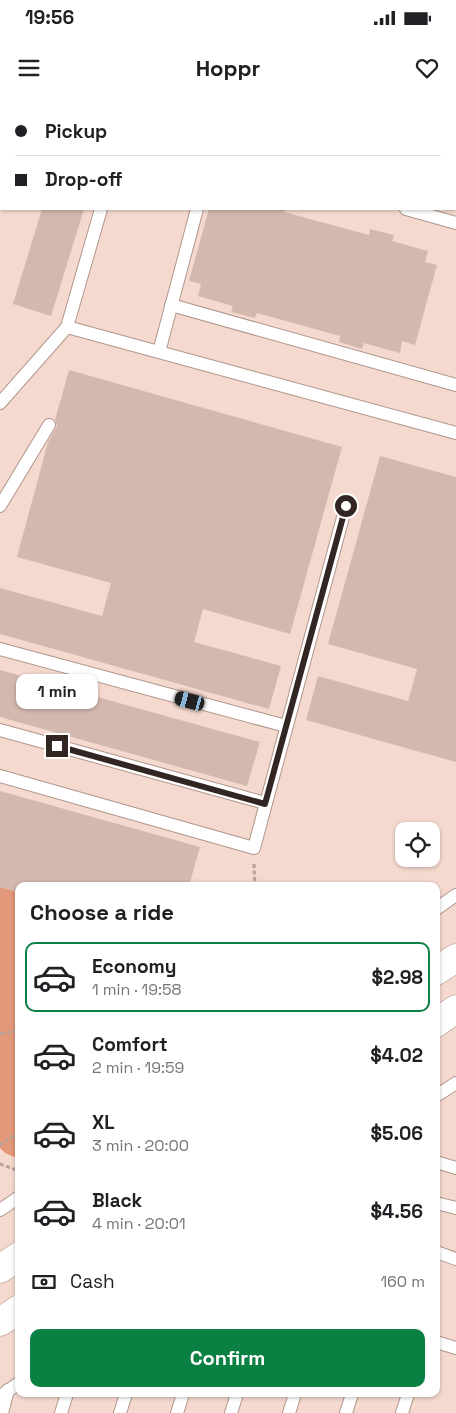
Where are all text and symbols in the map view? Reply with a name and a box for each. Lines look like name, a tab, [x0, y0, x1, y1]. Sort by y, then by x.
text: 19:56	[25, 5, 74, 30]
icon: menu	[15, 54, 43, 82]
text: Hoppr	[196, 54, 260, 82]
icon: heart	[413, 54, 441, 82]
text: Pickup	[45, 119, 107, 144]
text: Drop-off	[45, 167, 123, 192]
route start	[335, 495, 357, 517]
callout: 1 min	[16, 674, 98, 708]
text: 1 min	[37, 681, 77, 702]
car	[173, 690, 206, 712]
route end	[46, 735, 68, 757]
map controls	[395, 822, 440, 867]
button: locate	[395, 822, 440, 867]
text: Choose a ride	[30, 898, 174, 926]
text: Economy	[92, 954, 176, 979]
icon: car	[32, 955, 77, 1000]
text: $2.98	[371, 965, 423, 990]
text: 1 min · 19:58	[92, 979, 182, 1000]
text: Comfort	[92, 1032, 168, 1057]
icon: car	[32, 1033, 77, 1078]
text: $4.02	[370, 1043, 423, 1068]
text: 2 min · 19:59	[92, 1057, 184, 1078]
text: XL	[92, 1110, 115, 1135]
icon: car	[32, 1111, 77, 1156]
text: $5.06	[371, 1121, 423, 1146]
text: 3 min · 20:00	[92, 1135, 189, 1156]
text: Black	[92, 1188, 142, 1213]
icon: car	[32, 1189, 77, 1234]
text: $4.56	[371, 1199, 423, 1224]
text: 4 min · 20:01	[92, 1213, 186, 1234]
icon: cash	[30, 1268, 58, 1296]
text: Cash	[70, 1269, 115, 1294]
text: 160 m	[380, 1271, 425, 1292]
button: Confirm	[30, 1329, 425, 1387]

